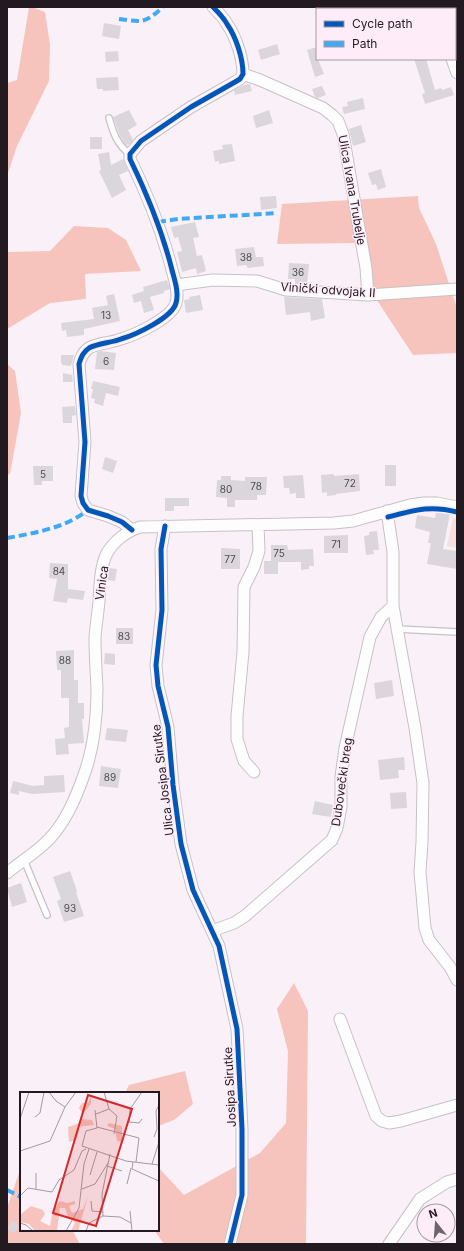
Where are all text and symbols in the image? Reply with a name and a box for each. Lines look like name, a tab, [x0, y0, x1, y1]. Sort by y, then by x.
legend	[316, 8, 456, 60]
text: Cycle path	[352, 16, 413, 31]
text: Path	[352, 36, 377, 51]
street label: Ulica Ivana Trubelje	[335, 134, 370, 246]
house number: 38	[240, 251, 252, 263]
house number: 36	[292, 266, 304, 278]
street label: Vinički odvojak II	[280, 279, 376, 300]
house number: 13	[101, 309, 111, 321]
house number: 6	[103, 355, 109, 367]
house number: 5	[40, 468, 46, 480]
house number: 72	[344, 477, 356, 489]
house number: 78	[250, 480, 262, 492]
house number: 80	[220, 483, 232, 495]
house number: 71	[331, 538, 341, 550]
house number: 75	[273, 547, 285, 559]
house number: 77	[224, 553, 236, 565]
house number: 84	[53, 565, 65, 577]
street label: Vinica	[92, 565, 111, 601]
house number: 83	[118, 630, 130, 642]
house number: 88	[59, 654, 71, 666]
street label: Ulica Josipa Sirutke	[148, 723, 177, 837]
street label: Dubovečki breg	[328, 737, 355, 827]
house number: 89	[104, 771, 116, 783]
house number: 93	[64, 902, 76, 914]
street label: Josipa Sirutke	[220, 1047, 239, 1128]
inset map	[20, 1092, 159, 1231]
north arrow	[416, 1203, 456, 1243]
text: N	[427, 1206, 439, 1221]

